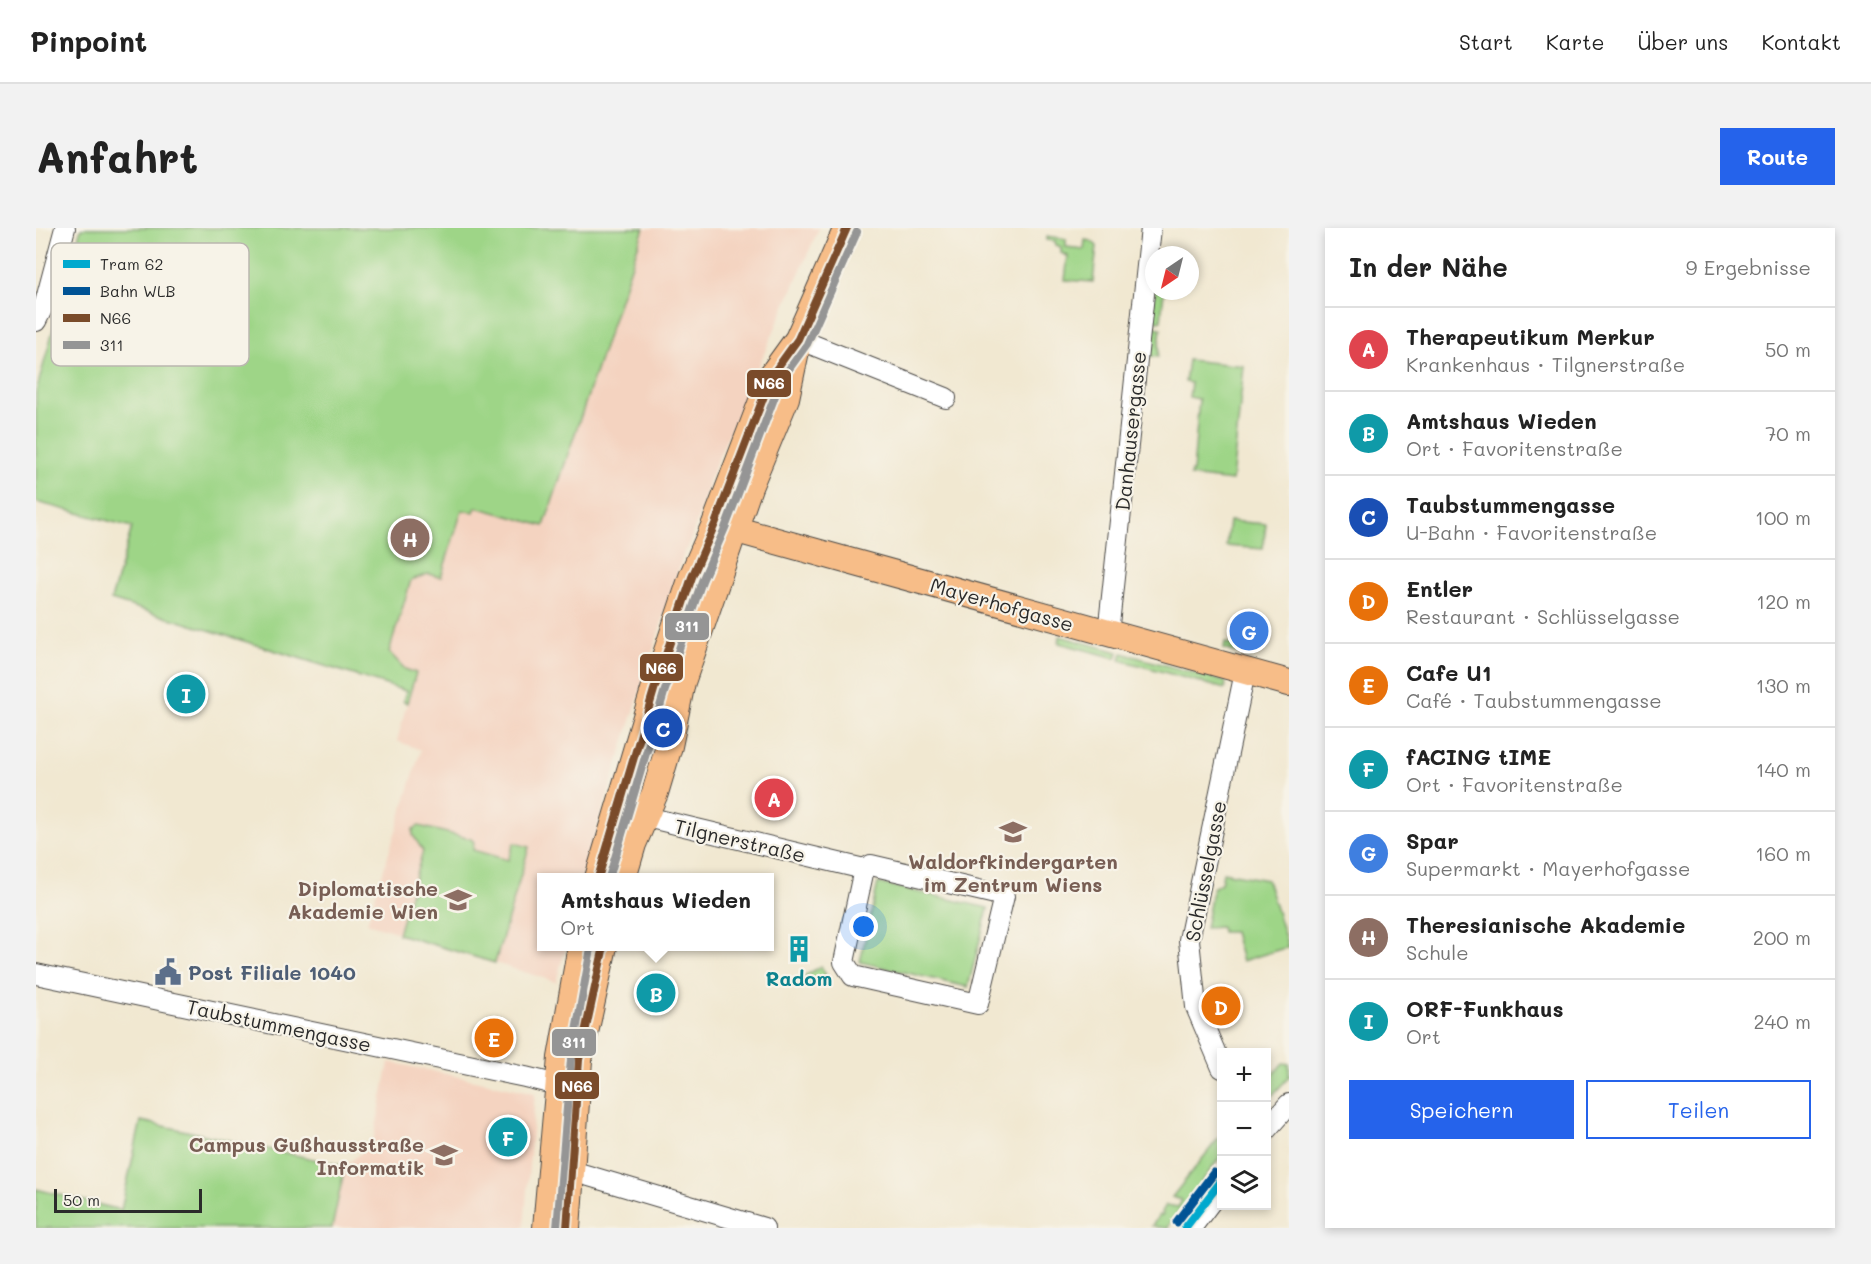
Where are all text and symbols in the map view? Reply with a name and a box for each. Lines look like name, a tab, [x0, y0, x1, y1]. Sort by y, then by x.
text: Pinpoint	[30, 23, 147, 59]
text: Start	[1459, 28, 1513, 55]
text: Karte	[1546, 28, 1604, 55]
text: Über uns	[1637, 28, 1728, 55]
text: Kontakt	[1761, 28, 1841, 55]
button: Route	[1720, 128, 1835, 185]
text: Anfahrt	[36, 129, 198, 184]
legend	[51, 243, 249, 366]
north arrow	[1145, 246, 1199, 300]
text: In der Nähe	[1349, 250, 1508, 284]
text: Tram 62	[100, 253, 163, 274]
text: 9 Ergebnisse	[1686, 254, 1811, 280]
text: Bahn WLB	[100, 280, 175, 301]
text: N66	[100, 307, 131, 328]
text: Therapeutikum Merkur	[1406, 322, 1655, 351]
text: 311	[100, 334, 124, 355]
text: A	[1362, 336, 1375, 362]
text: 50 m	[1765, 336, 1811, 362]
street label: Danhausergasse	[1109, 350, 1151, 512]
text: Krankenhaus · Tilgnerstraße	[1406, 351, 1685, 377]
line badge: N66	[746, 369, 792, 398]
text: N66	[753, 372, 785, 393]
text: Amtshaus Wieden	[1406, 406, 1597, 435]
text: B	[1362, 420, 1375, 446]
text: 70 m	[1765, 420, 1811, 446]
text: Ort · Favoritenstraße	[1406, 435, 1623, 461]
text: Taubstummengasse	[1406, 490, 1615, 519]
text: C	[1361, 504, 1376, 530]
text: 100 m	[1755, 504, 1811, 530]
pin: H	[390, 516, 430, 560]
text: U-Bahn · Favoritenstraße	[1406, 519, 1657, 545]
street label: Mayerhofgasse	[927, 571, 1077, 637]
text: Entler	[1406, 574, 1473, 603]
text: D	[1361, 588, 1376, 614]
text: 120 m	[1756, 588, 1811, 614]
text: Restaurant · Schlüsselgasse	[1406, 603, 1680, 629]
pin: G	[1230, 608, 1268, 654]
line badge: 311	[664, 612, 710, 641]
text: 311	[675, 615, 699, 636]
line badge: N66	[639, 653, 684, 682]
text: N66	[645, 657, 677, 678]
text: Cafe U1	[1406, 658, 1492, 687]
pin: I	[166, 672, 206, 716]
text: E	[1362, 672, 1375, 698]
text: 130 m	[1756, 672, 1811, 698]
text: Café · Taubstummengasse	[1406, 687, 1662, 713]
pin: C	[644, 706, 682, 750]
text: fACING tIME	[1406, 742, 1551, 771]
text: F	[1362, 756, 1375, 782]
text: 140 m	[1756, 756, 1811, 782]
text: Ort · Favoritenstraße	[1406, 771, 1623, 797]
pin: A	[754, 776, 794, 820]
street label: Schlüsselgasse	[1179, 798, 1231, 944]
street label: Tilgnerstraße	[672, 812, 808, 868]
school or university icon: Waldorfkindergarten im Zentrum Wiens	[998, 817, 1028, 847]
text: Spar	[1406, 826, 1459, 855]
text: G	[1361, 840, 1376, 866]
text: 160 m	[1755, 840, 1811, 866]
place label: Waldorfkindergarten im Zentrum Wiens	[908, 848, 1118, 897]
text: Supermarkt · Mayerhofgasse	[1406, 855, 1690, 881]
popup	[537, 873, 774, 951]
place label: Diplomatische Akademie Wien	[287, 875, 438, 924]
school or university icon: Diplomatische Akademie Wien	[443, 885, 473, 915]
text: Amtshaus Wieden	[560, 885, 751, 914]
text: Theresianische Akademie	[1406, 910, 1685, 939]
your location	[849, 912, 878, 941]
text: Ort	[560, 914, 595, 940]
text: H	[1360, 924, 1377, 950]
text: 200 m	[1753, 924, 1811, 950]
building icon: Radom	[784, 934, 814, 964]
text: Schule	[1406, 939, 1469, 965]
public building icon: Post Filiale 1040	[153, 957, 183, 987]
place label: Post Filiale 1040	[188, 959, 356, 985]
place label: Radom	[766, 965, 832, 991]
pin: B	[636, 970, 676, 1016]
pin: D	[1202, 984, 1240, 1028]
street label: Taubstummengasse	[184, 993, 374, 1057]
text: ORF-Funkhaus	[1406, 994, 1564, 1023]
text: I	[1363, 1008, 1374, 1034]
text: 240 m	[1753, 1008, 1811, 1034]
pin: E	[474, 1016, 514, 1060]
text: Ort	[1406, 1023, 1441, 1049]
line badge: 311	[551, 1028, 597, 1057]
text: 311	[562, 1031, 586, 1052]
map controls	[1217, 1048, 1271, 1210]
button: +	[1217, 1048, 1271, 1102]
line badge: N66	[554, 1071, 600, 1100]
text: N66	[561, 1075, 593, 1096]
button: Speichern	[1349, 1080, 1574, 1139]
button: Teilen	[1586, 1080, 1811, 1139]
button: −	[1217, 1102, 1271, 1156]
pin: F	[488, 1114, 528, 1160]
place label: Campus Gußhausstraße Informatik	[189, 1131, 424, 1180]
school or university icon: Campus Gußhausstraße Informatik	[429, 1140, 459, 1170]
button: layers	[1217, 1156, 1271, 1210]
scale bar	[54, 1186, 202, 1214]
text: 50 m	[63, 1189, 100, 1210]

